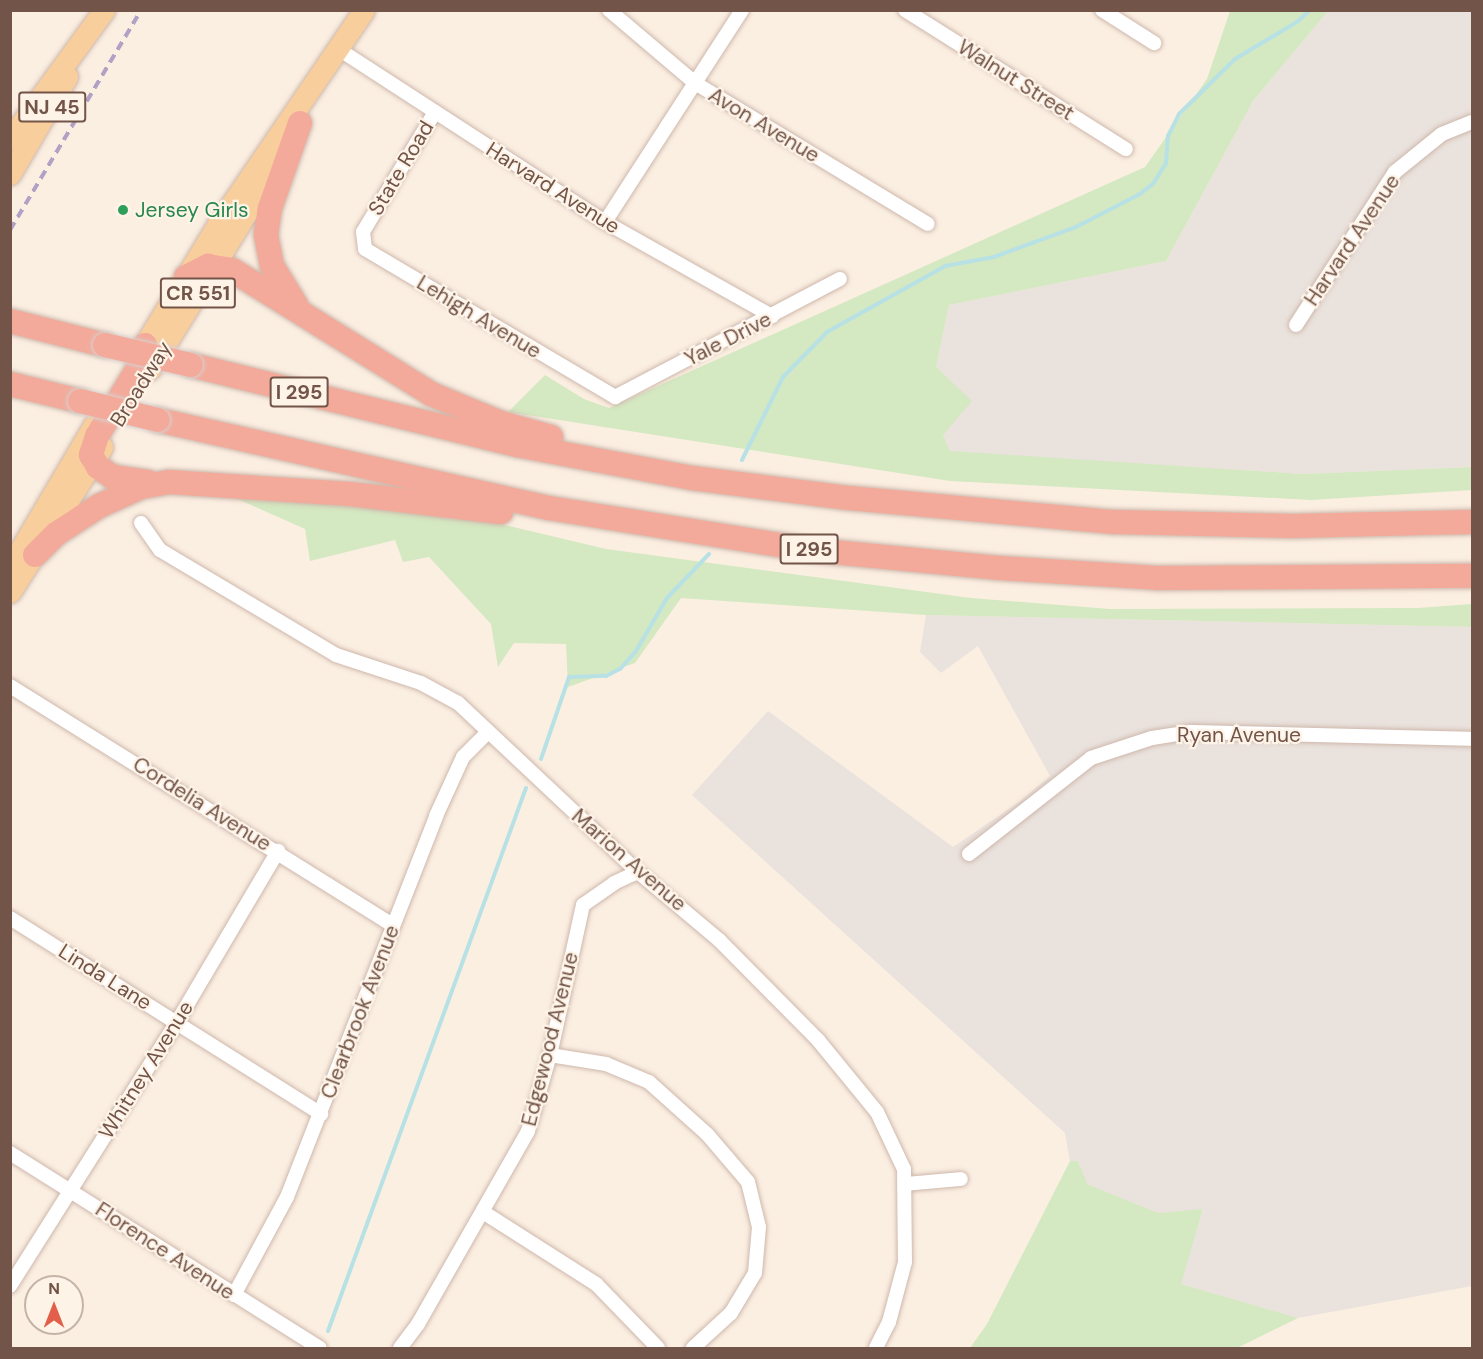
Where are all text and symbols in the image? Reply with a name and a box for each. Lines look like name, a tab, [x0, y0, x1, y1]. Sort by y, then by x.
street label: Walnut Street	[953, 34, 1079, 126]
street label: Avon Avenue	[704, 82, 824, 168]
road number: NJ 45	[17, 90, 86, 124]
street label: State Road	[363, 116, 439, 220]
street label: Harvard Avenue	[481, 137, 625, 239]
street label: Harvard Avenue	[1299, 170, 1405, 310]
place label: Jersey Girls	[135, 197, 248, 223]
marker: Jersey Girls	[116, 203, 130, 217]
street label: Lehigh Avenue	[412, 270, 546, 364]
road number: CR 551	[159, 276, 237, 310]
street label: Yale Drive	[680, 306, 776, 372]
street label: Broadway	[105, 337, 177, 431]
road number: I 295	[269, 375, 329, 409]
road number: I 295	[779, 532, 839, 566]
street label: Ryan Avenue	[1177, 722, 1301, 748]
street label: Cordelia Avenue	[128, 751, 276, 857]
street label: Marion Avenue	[567, 803, 691, 917]
street label: Clearbrook Avenue	[315, 922, 405, 1102]
street label: Linda Lane	[54, 939, 156, 1015]
street label: Edgewood Avenue	[516, 949, 584, 1129]
street label: Whitney Avenue	[93, 996, 199, 1144]
street label: Florence Avenue	[91, 1197, 239, 1305]
north arrow	[24, 1275, 84, 1335]
text: N	[48, 1278, 60, 1299]

